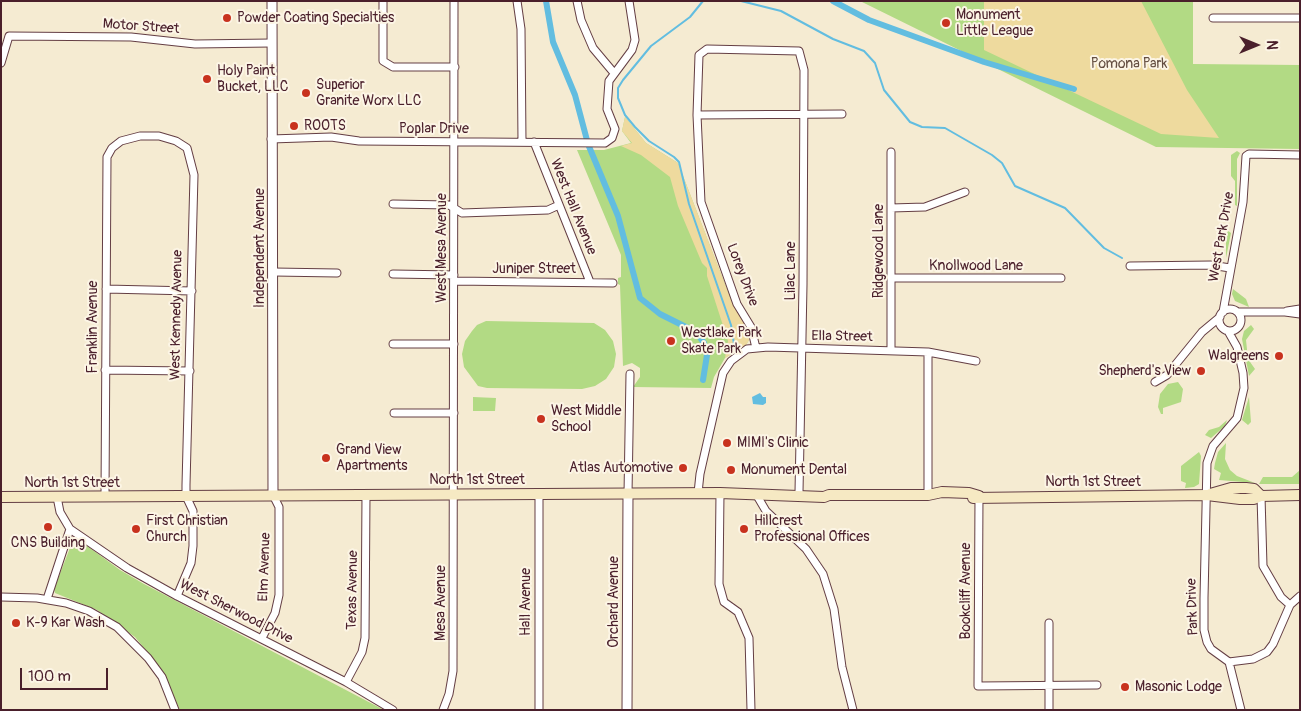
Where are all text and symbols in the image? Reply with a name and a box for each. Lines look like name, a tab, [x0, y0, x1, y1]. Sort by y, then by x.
place label: Monument Little League	[956, 7, 1033, 40]
place label: Powder Coating Specialties	[237, 10, 394, 26]
marker: Powder Coating Specialties	[221, 12, 233, 24]
street label: Motor Street	[102, 16, 180, 38]
marker: Monument Little League	[940, 17, 952, 29]
north arrow	[1231, 20, 1281, 70]
text: N	[1263, 40, 1280, 50]
park label: Pomona Park	[1091, 56, 1167, 72]
place label: Holy Paint Bucket, LLC	[217, 63, 288, 95]
marker: Holy Paint Bucket, LLC	[201, 73, 213, 85]
place label: Superior Granite Worx LLC	[316, 77, 421, 110]
marker: Superior Granite Worx LLC	[300, 87, 312, 99]
place label: ROOTS	[304, 118, 346, 134]
marker: ROOTS	[288, 120, 300, 132]
street label: Poplar Drive	[399, 121, 469, 137]
street label: West Hall Avenue	[546, 157, 600, 257]
street label: Independent Avenue	[252, 188, 268, 308]
street label: West Park Drive	[1206, 191, 1238, 283]
street label: West Mesa Avenue	[434, 193, 450, 303]
street label: Ridgewood Lane	[871, 204, 887, 298]
street label: Lorey Drive	[722, 241, 762, 309]
street label: Lilac Lane	[783, 241, 799, 301]
street label: West Kennedy Avenue	[167, 250, 187, 380]
street label: Knollwood Lane	[929, 258, 1023, 274]
street label: Juniper Street	[492, 261, 576, 277]
street label: Franklin Avenue	[85, 281, 101, 373]
place label: Westlake Park Skate Park	[681, 325, 762, 358]
street label: Ella Street	[811, 328, 873, 346]
marker: Westlake Park Skate Park	[665, 335, 677, 347]
place label: Walgreens	[1208, 348, 1269, 364]
marker: Walgreens	[1273, 350, 1285, 362]
place label: Shepherd's View	[1098, 363, 1191, 379]
marker: Shepherd's View	[1195, 365, 1207, 377]
place label: West Middle School	[551, 403, 621, 436]
marker: West Middle School	[535, 413, 547, 425]
place label: MIMI's Clinic	[737, 435, 809, 451]
marker: MIMI's Clinic	[721, 437, 733, 449]
place label: Grand View Apartments	[336, 442, 408, 474]
marker: Grand View Apartments	[320, 452, 332, 464]
place label: Atlas Automotive	[569, 460, 673, 476]
marker: Atlas Automotive	[677, 462, 689, 474]
place label: Monument Dental	[741, 462, 847, 478]
marker: Monument Dental	[725, 464, 737, 476]
street label: North 1st Street	[429, 472, 525, 488]
street label: North 1st Street	[1045, 474, 1141, 490]
street label: North 1st Street	[24, 475, 120, 491]
place label: First Christian Church	[146, 513, 228, 546]
place label: Hillcrest Professional Offices	[754, 513, 869, 546]
marker: CNS Building	[42, 521, 54, 533]
marker: First Christian Church	[130, 523, 142, 535]
marker: Hillcrest Professional Offices	[738, 523, 750, 535]
street label: Elm Avenue	[255, 532, 275, 602]
place label: CNS Building	[11, 535, 85, 551]
street label: Bookcliff Avenue	[958, 543, 974, 639]
street label: Texas Avenue	[344, 550, 362, 630]
street label: Orchard Avenue	[606, 556, 622, 648]
street label: Mesa Avenue	[433, 565, 449, 641]
street label: Hall Avenue	[518, 568, 534, 636]
street label: West Sherwood Drive	[177, 576, 295, 648]
street label: Park Drive	[1184, 578, 1202, 636]
place label: K-9 Kar Wash	[26, 615, 105, 631]
marker: K-9 Kar Wash	[10, 617, 22, 629]
scale bar	[22, 658, 110, 690]
text: 100 m	[28, 667, 71, 686]
place label: Masonic Lodge	[1135, 679, 1222, 695]
marker: Masonic Lodge	[1119, 681, 1131, 693]

